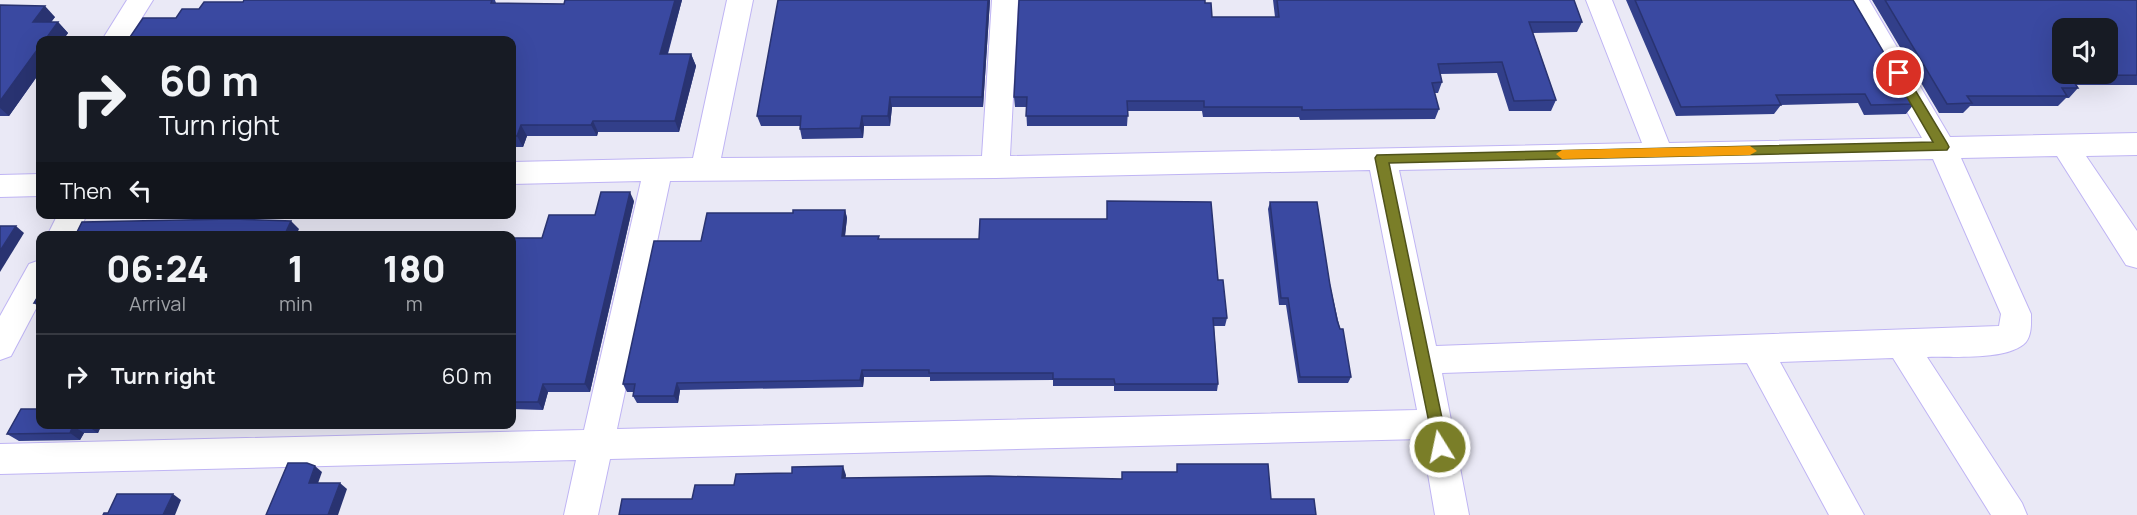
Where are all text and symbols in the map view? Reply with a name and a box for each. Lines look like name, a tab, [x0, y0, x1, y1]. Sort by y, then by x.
map controls	[2052, 18, 2118, 84]
button: sound	[2052, 18, 2118, 84]
pin	[1873, 47, 1924, 98]
text: 60 m	[159, 51, 259, 109]
icon: arrive	[1882, 56, 1915, 89]
icon: right	[60, 60, 138, 138]
text: Turn right	[159, 106, 280, 143]
icon: left	[124, 174, 157, 207]
text: Then	[60, 176, 112, 206]
text: 06:24	[106, 244, 209, 293]
text: 1	[288, 244, 304, 293]
text: 180	[383, 244, 446, 293]
text: Arrival	[129, 290, 186, 317]
text: min	[279, 290, 313, 317]
text: m	[406, 290, 423, 317]
icon: right	[60, 360, 93, 393]
text: Turn right	[111, 361, 216, 391]
text: 60 m	[442, 361, 492, 391]
position arrow	[1408, 415, 1472, 479]

